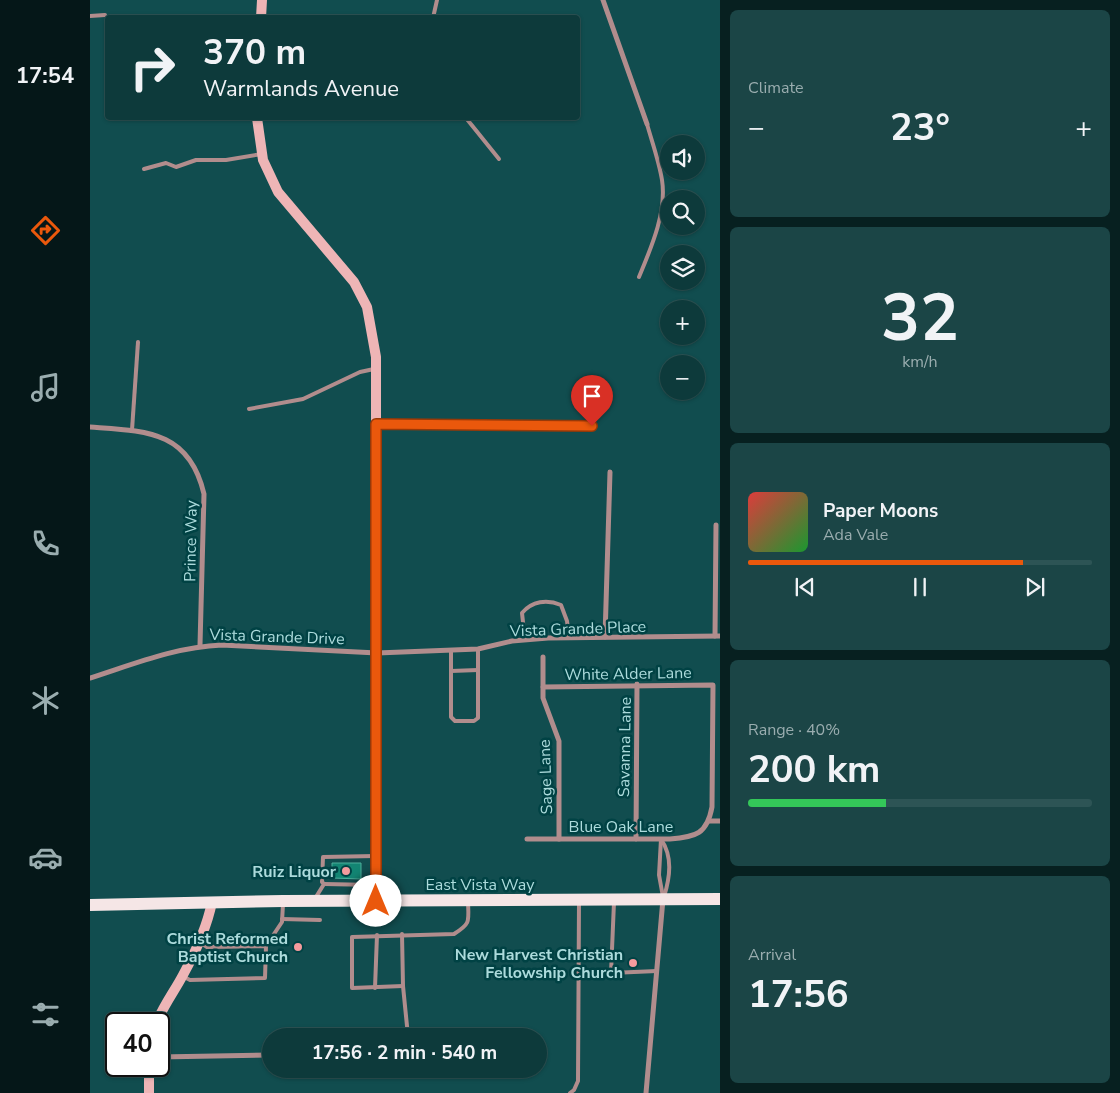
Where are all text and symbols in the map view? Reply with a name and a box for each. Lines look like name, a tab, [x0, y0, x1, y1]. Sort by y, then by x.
text: 370 m	[203, 29, 306, 76]
icon: right	[120, 35, 185, 100]
text: 17:54	[16, 61, 74, 91]
text: Warmlands Avenue	[203, 74, 399, 104]
text: Climate	[748, 77, 803, 99]
text: 23°	[890, 102, 950, 153]
text: −	[748, 109, 765, 147]
text: +	[1075, 109, 1092, 147]
map controls	[660, 135, 705, 400]
button: sound	[660, 135, 705, 180]
button: search	[660, 190, 705, 235]
icon: directions	[28, 213, 63, 248]
button: layers	[660, 245, 705, 290]
text: 32	[881, 274, 959, 363]
button: +	[660, 300, 705, 345]
text: km/h	[902, 351, 938, 373]
button: −	[660, 355, 705, 400]
icon: music	[28, 370, 63, 405]
pin	[571, 375, 613, 426]
icon: arrive	[578, 382, 606, 410]
text: Paper Moons	[823, 498, 938, 524]
street label: Prince Way	[179, 499, 203, 582]
text: Ada Vale	[823, 524, 888, 546]
icon: phone	[28, 526, 63, 561]
icon: previous	[791, 573, 819, 601]
icon: pause	[906, 573, 934, 601]
icon: next	[1021, 573, 1049, 601]
street label: Vista Grande Place	[508, 616, 647, 642]
street label: Vista Grande Drive	[208, 624, 345, 650]
street label: White Alder Lane	[564, 662, 692, 686]
icon: climate	[28, 683, 63, 718]
street label: Savanna Lane	[613, 697, 637, 797]
text: Range · 40%	[748, 719, 840, 741]
street label: Sage Lane	[534, 739, 558, 815]
text: 200 km	[748, 744, 880, 795]
street label: Blue Oak Lane	[569, 816, 673, 838]
icon: car	[28, 840, 63, 875]
place label: Ruiz Liquor	[252, 861, 337, 883]
marker: Ruiz Liquor	[340, 865, 352, 877]
position arrow	[349, 874, 401, 926]
street label: East Vista Way	[426, 874, 535, 896]
place label: Christ Reformed Baptist Church	[166, 928, 288, 968]
marker: Christ Reformed Baptist Church	[292, 941, 304, 953]
place label: New Harvest Christian Fellowship Church	[455, 944, 623, 984]
text: Arrival	[748, 944, 796, 966]
marker: New Harvest Christian Fellowship Church	[627, 957, 639, 969]
text: 17:56	[748, 969, 849, 1020]
icon: filters	[28, 997, 63, 1032]
speed limit sign: 40	[105, 1012, 170, 1077]
text: 17:56 · 2 min · 540 m	[312, 1040, 497, 1066]

